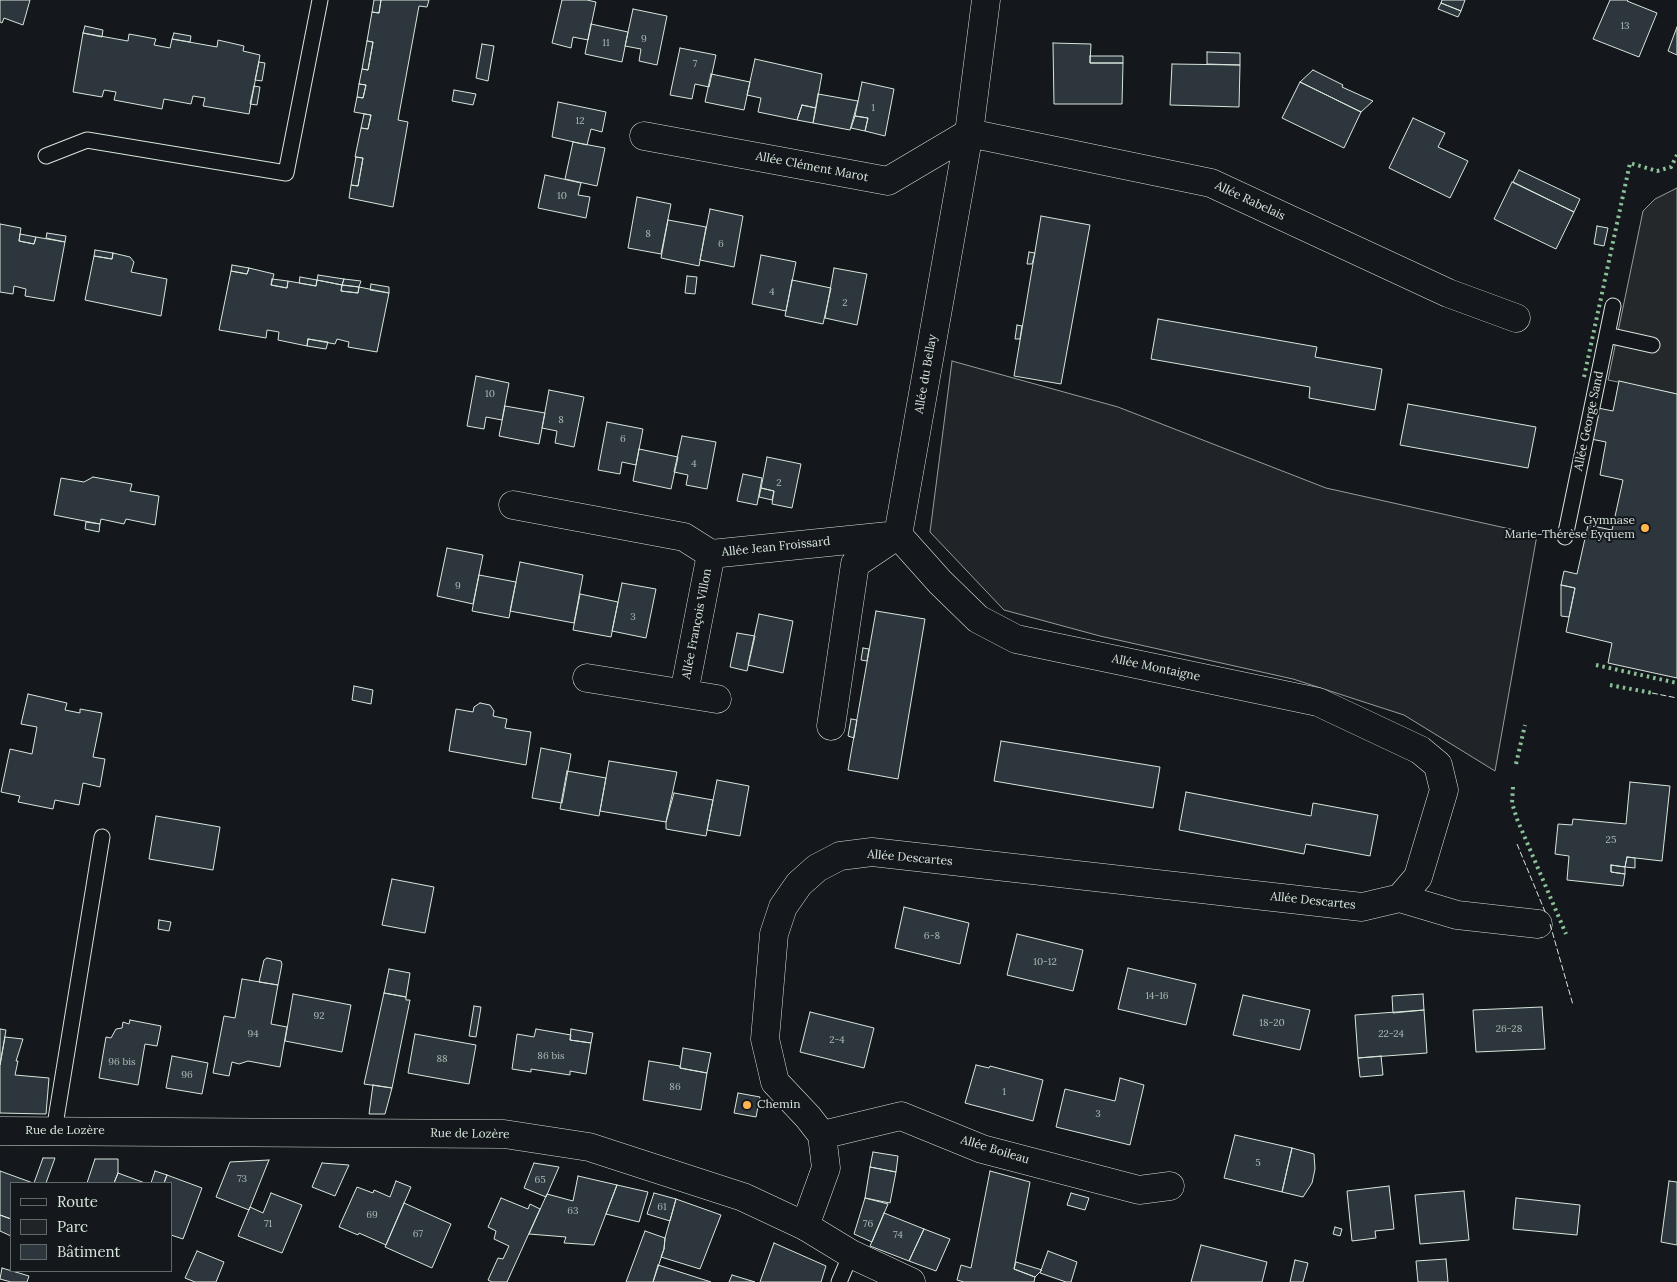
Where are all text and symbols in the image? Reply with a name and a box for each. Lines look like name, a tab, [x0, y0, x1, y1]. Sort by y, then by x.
house number: 13	[1620, 20, 1630, 32]
house number: 9	[641, 33, 647, 45]
house number: 11	[602, 37, 610, 49]
house number: 7	[693, 58, 697, 70]
house number: 1	[871, 102, 875, 114]
house number: 12	[575, 115, 585, 127]
street label: Allée Clément Marot	[754, 149, 870, 185]
street label: Allée Rabelais	[1213, 178, 1287, 224]
house number: 10	[557, 190, 567, 202]
house number: 8	[645, 228, 651, 240]
house number: 6	[718, 238, 724, 250]
house number: 4	[769, 286, 775, 298]
house number: 2	[842, 297, 848, 309]
street label: Allée du Bellay	[912, 333, 940, 415]
street label: Allée George Sand	[1571, 370, 1607, 472]
house number: 10	[485, 388, 495, 400]
house number: 8	[558, 414, 564, 426]
house number: 6	[620, 433, 626, 445]
house number: 4	[691, 458, 697, 470]
house number: 2	[776, 477, 782, 489]
place label: Gymnase Marie-Thérèse Eyquem	[1505, 514, 1635, 542]
marker: Gymnase Marie-Thérèse Eyquem	[1639, 522, 1651, 534]
street label: Allée Jean Froissard	[721, 534, 831, 560]
street label: Allée François Villon	[679, 567, 715, 681]
house number: 9	[455, 580, 461, 592]
house number: 3	[630, 611, 636, 623]
street label: Allée Montaigne	[1111, 652, 1201, 684]
house number: 25	[1606, 834, 1616, 846]
street label: Allée Descartes	[867, 847, 953, 869]
street label: Allée Descartes	[1270, 889, 1356, 913]
house number: 6-8	[924, 930, 940, 942]
house number: 10-12	[1033, 956, 1057, 968]
house number: 14-16	[1145, 990, 1169, 1002]
house number: 92	[313, 1010, 325, 1022]
house number: 18-20	[1259, 1017, 1285, 1029]
house number: 26-28	[1496, 1023, 1522, 1035]
house number: 94	[247, 1028, 259, 1040]
house number: 22-24	[1378, 1028, 1404, 1040]
house number: 2-4	[829, 1034, 845, 1046]
house number: 86 bis	[537, 1050, 565, 1062]
house number: 88	[436, 1053, 448, 1065]
house number: 96 bis	[108, 1056, 136, 1068]
house number: 96	[181, 1069, 193, 1081]
house number: 86	[669, 1081, 681, 1093]
house number: 1	[1002, 1086, 1006, 1098]
place label: Chemin	[757, 1098, 800, 1112]
marker: Chemin	[741, 1099, 753, 1111]
house number: 3	[1095, 1108, 1101, 1120]
street label: Rue de Lozère	[25, 1124, 105, 1138]
street label: Rue de Lozère	[430, 1126, 510, 1142]
street label: Allée Boileau	[959, 1133, 1031, 1167]
house number: 5	[1255, 1157, 1261, 1169]
house number: 73	[237, 1173, 247, 1185]
house number: 65	[534, 1174, 546, 1186]
legend	[10, 1182, 172, 1272]
text: Route	[57, 1192, 98, 1211]
house number: 61	[657, 1201, 667, 1213]
house number: 63	[567, 1205, 579, 1217]
house number: 69	[366, 1209, 378, 1221]
text: Parc	[57, 1217, 88, 1236]
house number: 71	[264, 1218, 272, 1230]
house number: 76	[863, 1218, 873, 1230]
house number: 67	[413, 1228, 423, 1240]
house number: 74	[893, 1229, 903, 1241]
text: Bâtiment	[57, 1242, 120, 1261]

